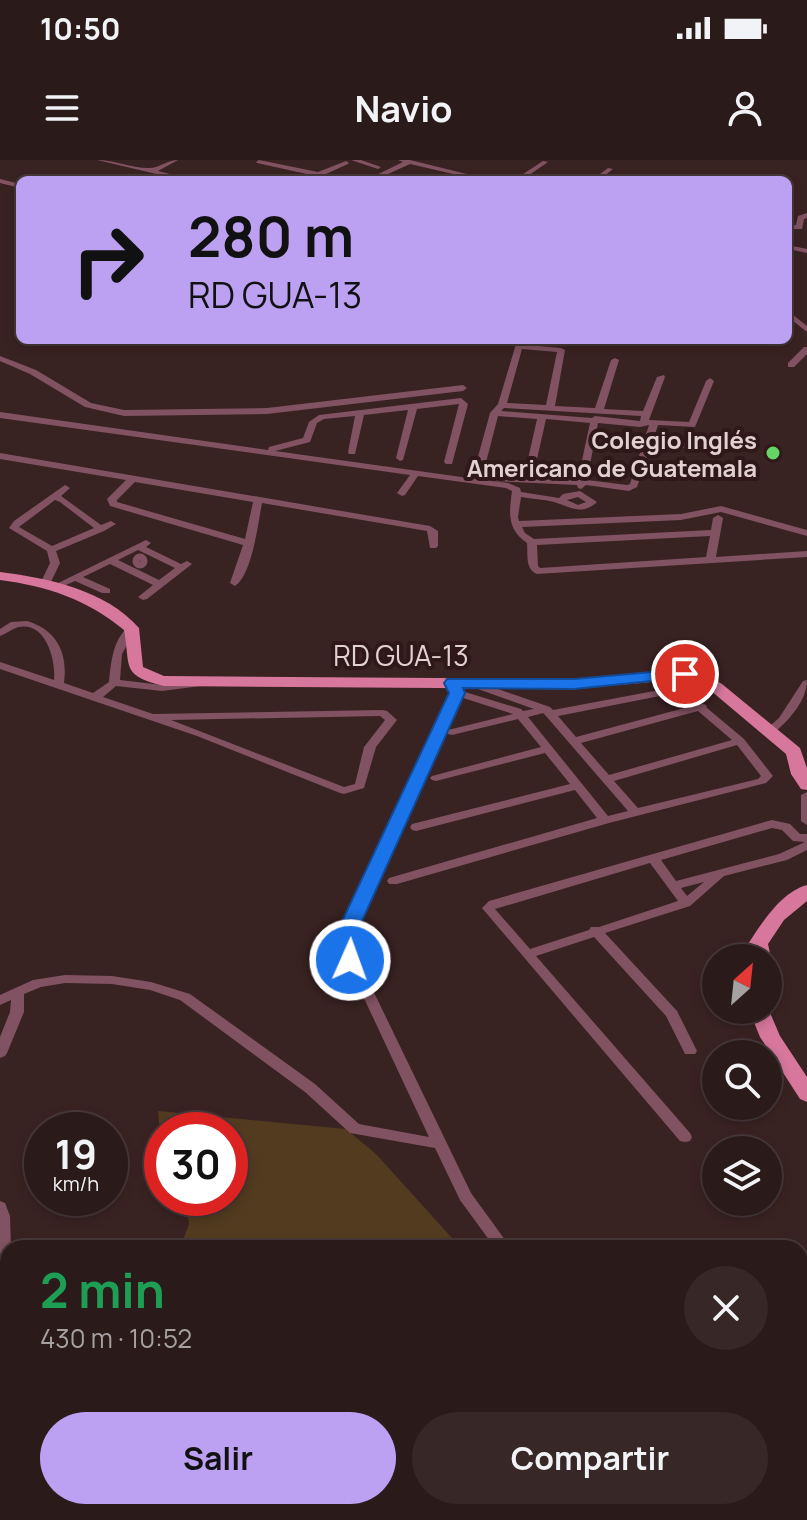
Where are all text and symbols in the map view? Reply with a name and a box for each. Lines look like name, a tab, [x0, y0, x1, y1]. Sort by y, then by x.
text: 10:50	[40, 8, 120, 49]
text: Navio	[354, 84, 453, 133]
icon: menu	[40, 86, 84, 130]
icon: person	[723, 86, 767, 130]
text: 280 m	[188, 197, 354, 274]
icon: right	[56, 208, 160, 312]
text: RD GUA-13	[188, 270, 362, 319]
place label: Colegio Inglés Americano de Guatemala	[467, 423, 757, 484]
marker: Colegio Inglés Americano de Guatemala	[764, 444, 782, 462]
street label: RD GUA-13	[333, 636, 469, 674]
pin	[651, 640, 719, 708]
icon: arrive	[663, 652, 707, 696]
position arrow	[308, 918, 392, 1002]
north arrow	[702, 944, 782, 1024]
map controls	[702, 944, 782, 1216]
button: search	[702, 1040, 782, 1120]
speed limit sign: 30	[144, 1112, 248, 1216]
text: 19	[55, 1126, 97, 1181]
button: layers	[702, 1136, 782, 1216]
text: km/h	[53, 1170, 99, 1197]
text: 2 min	[40, 1257, 165, 1322]
button: close	[684, 1266, 768, 1350]
text: 430 m · 10:52	[40, 1320, 192, 1356]
button: Salir	[40, 1412, 396, 1504]
button: Compartir	[412, 1412, 768, 1504]

